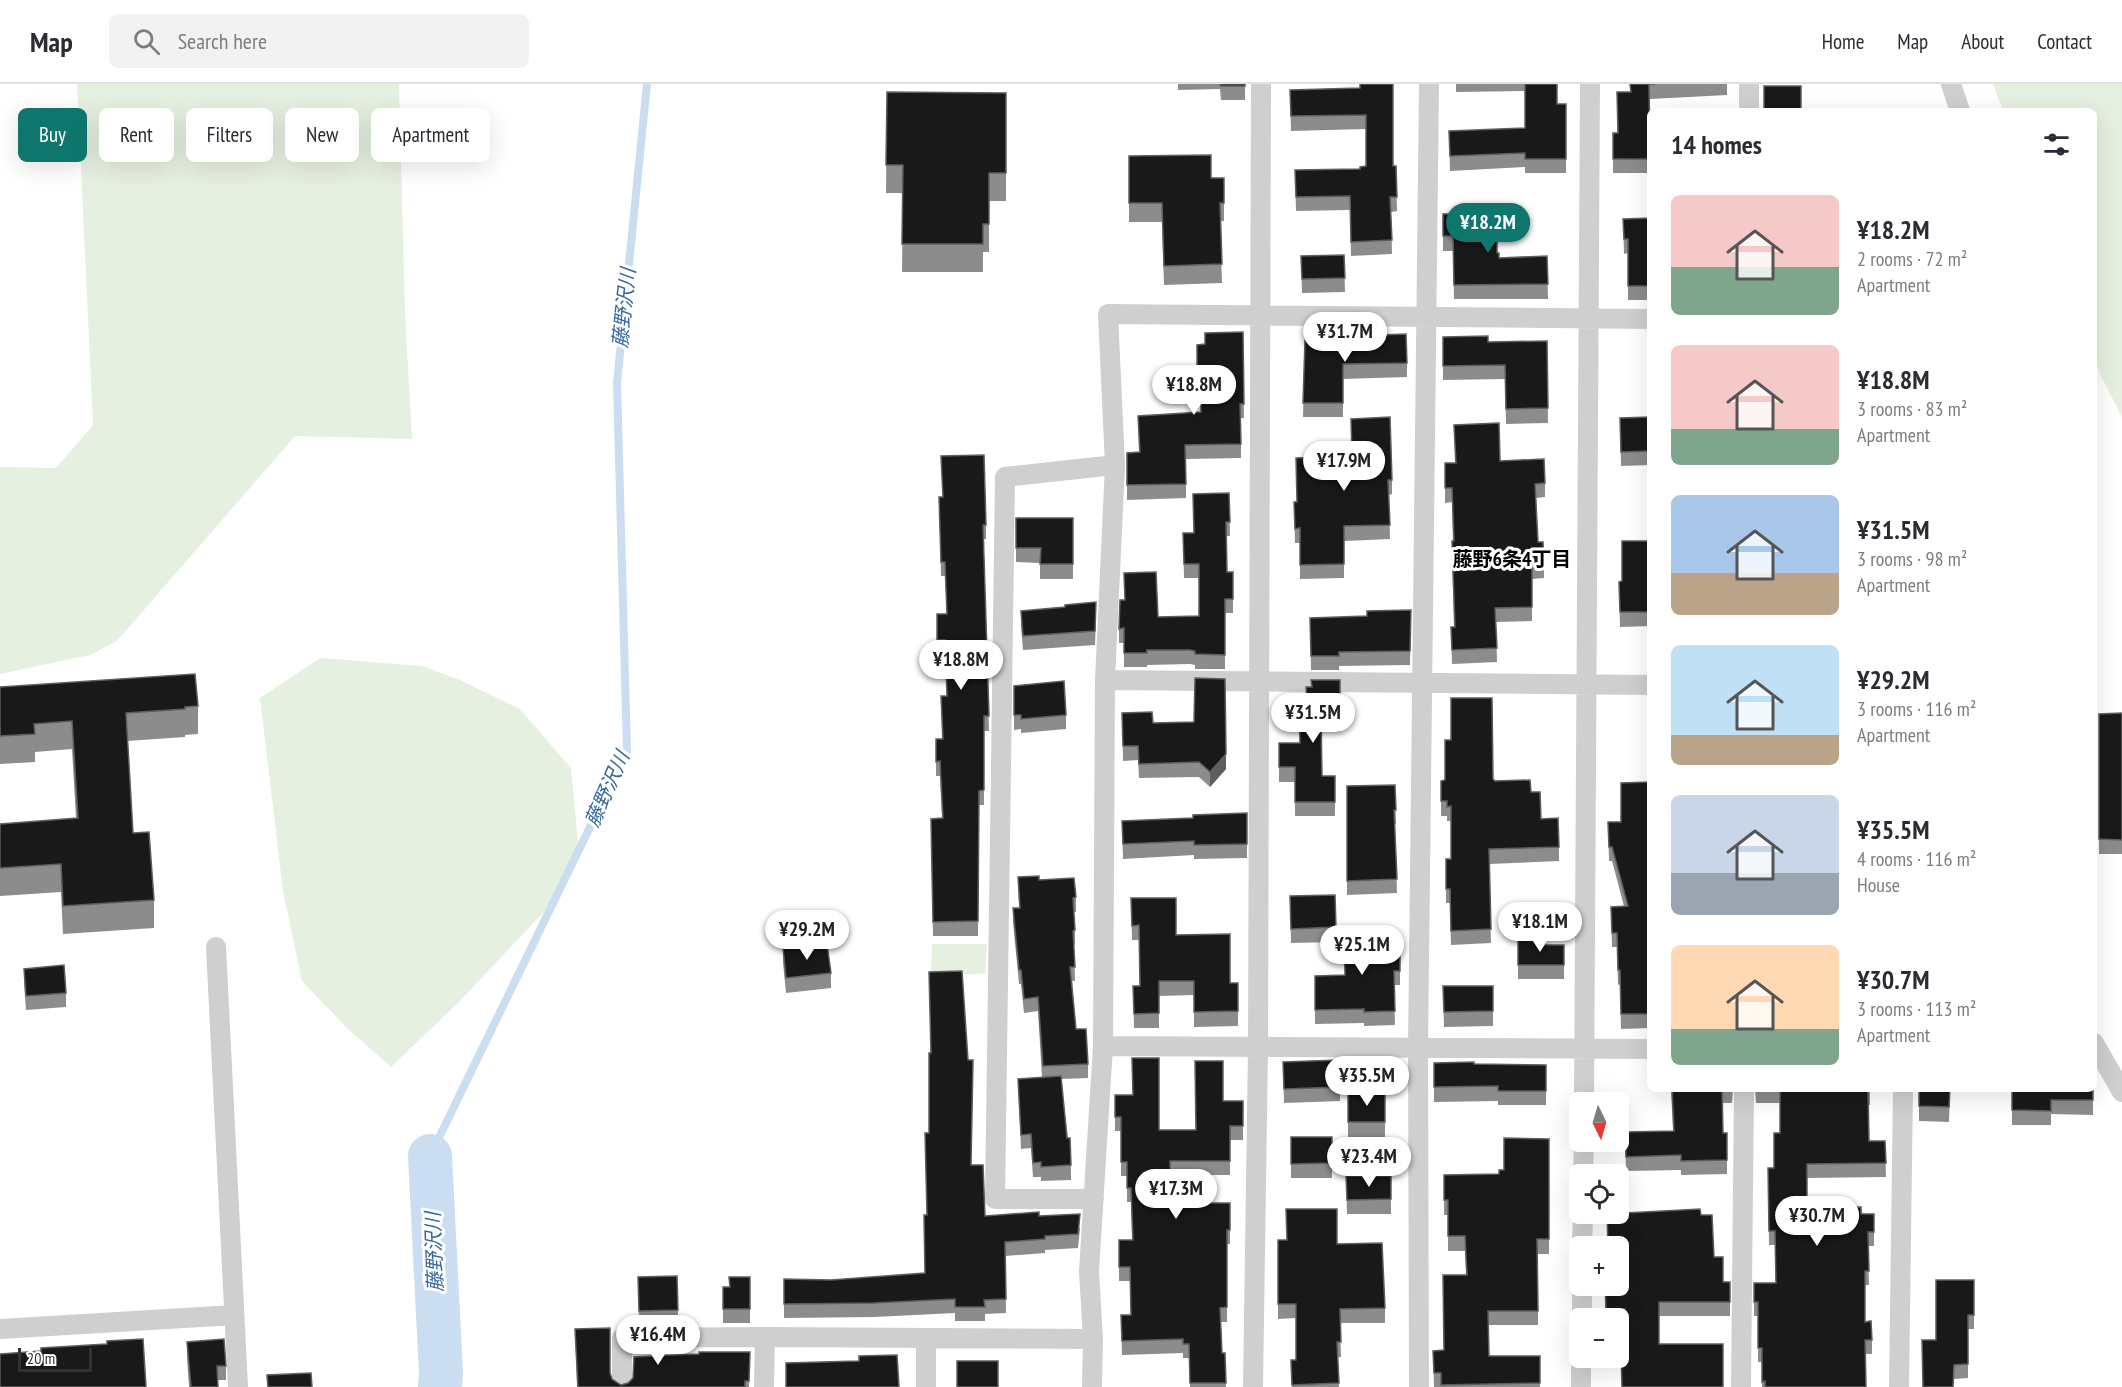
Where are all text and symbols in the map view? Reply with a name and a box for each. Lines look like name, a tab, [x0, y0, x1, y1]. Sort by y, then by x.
search box	[109, 14, 529, 68]
text: Map	[30, 23, 73, 60]
icon: search	[130, 25, 163, 58]
text: Search here	[178, 27, 267, 55]
text: Home	[1822, 28, 1864, 55]
text: Map	[1897, 28, 1928, 55]
text: About	[1961, 28, 2004, 55]
text: Contact	[2037, 28, 2092, 55]
chip: Buy	[18, 108, 87, 162]
chip: Rent	[99, 108, 174, 162]
chip: Filters	[186, 108, 273, 162]
chip: New	[285, 108, 359, 162]
chip: Apartment	[371, 108, 490, 162]
text: 14 homes	[1671, 128, 1762, 161]
icon: filters	[2040, 128, 2073, 161]
pin: ¥18.2M	[1439, 203, 1537, 254]
text: ¥18.2M	[1460, 209, 1516, 235]
text: ¥18.2M	[1857, 213, 1930, 246]
icon: home	[1719, 219, 1791, 291]
text: 2 rooms · 72 m²	[1857, 246, 1967, 272]
water label: 藤野沢川	[607, 265, 641, 349]
text: Apartment	[1857, 272, 1930, 298]
pin: ¥31.7M	[1296, 312, 1394, 363]
text: ¥31.7M	[1317, 318, 1373, 344]
text: ¥18.8M	[1857, 363, 1930, 396]
pin: ¥18.8M	[1145, 365, 1243, 416]
icon: home	[1719, 369, 1791, 441]
text: ¥18.8M	[1166, 371, 1222, 397]
text: 3 rooms · 83 m²	[1857, 396, 1967, 422]
text: Apartment	[1857, 422, 1930, 448]
pin: ¥17.9M	[1295, 441, 1393, 492]
text: ¥17.9M	[1317, 447, 1371, 473]
text: ¥31.5M	[1857, 513, 1930, 546]
icon: home	[1719, 519, 1791, 591]
district label: 藤野6条4丁目	[1452, 546, 1572, 572]
text: 3 rooms · 98 m²	[1857, 546, 1967, 572]
text: Apartment	[1857, 572, 1930, 598]
pin: ¥18.8M	[912, 640, 1010, 691]
text: ¥18.8M	[933, 646, 989, 672]
text: ¥29.2M	[1857, 663, 1930, 696]
icon: home	[1719, 669, 1791, 741]
pin: ¥31.5M	[1264, 693, 1362, 744]
text: 3 rooms · 116 m²	[1857, 696, 1976, 722]
text: ¥31.5M	[1285, 699, 1341, 725]
text: Apartment	[1857, 722, 1930, 748]
water label: 藤野沢川	[579, 745, 636, 831]
text: ¥35.5M	[1857, 813, 1930, 846]
icon: home	[1719, 819, 1791, 891]
text: 4 rooms · 116 m²	[1857, 846, 1976, 872]
text: House	[1857, 872, 1900, 898]
pin: ¥18.1M	[1491, 902, 1589, 953]
text: ¥18.1M	[1512, 908, 1568, 934]
pin: ¥29.2M	[758, 910, 856, 961]
text: ¥29.2M	[779, 916, 835, 942]
pin: ¥25.1M	[1313, 925, 1411, 976]
text: ¥25.1M	[1334, 931, 1390, 957]
text: ¥30.7M	[1857, 963, 1930, 996]
icon: home	[1719, 969, 1791, 1041]
text: 3 rooms · 113 m²	[1857, 996, 1976, 1022]
text: Apartment	[1857, 1022, 1930, 1048]
pin: ¥35.5M	[1318, 1056, 1416, 1107]
text: ¥35.5M	[1339, 1062, 1395, 1088]
north arrow	[1569, 1092, 1629, 1152]
map controls	[1569, 1092, 1629, 1368]
pin: ¥23.4M	[1320, 1137, 1418, 1188]
text: ¥23.4M	[1341, 1143, 1397, 1169]
button: locate	[1569, 1164, 1629, 1224]
pin: ¥17.3M	[1127, 1169, 1225, 1220]
text: ¥17.3M	[1149, 1175, 1203, 1201]
pin: ¥30.7M	[1768, 1196, 1866, 1247]
text: ¥30.7M	[1789, 1202, 1845, 1228]
water label: 藤野沢川	[420, 1210, 448, 1292]
button: +	[1569, 1236, 1629, 1296]
button: −	[1569, 1308, 1629, 1368]
pin: ¥16.4M	[609, 1315, 707, 1366]
text: ¥16.4M	[630, 1321, 686, 1347]
scale bar	[18, 1345, 92, 1372]
text: 20 m	[27, 1348, 55, 1368]

